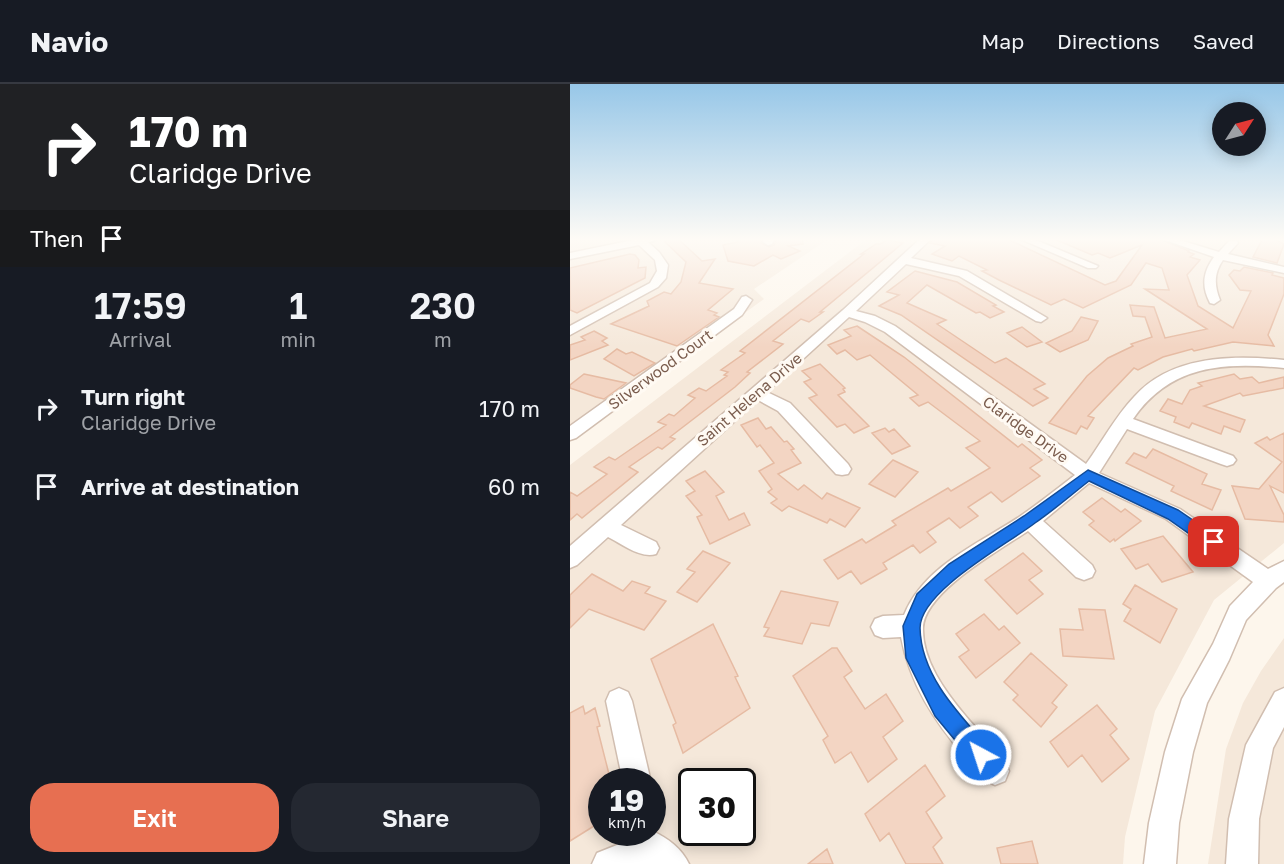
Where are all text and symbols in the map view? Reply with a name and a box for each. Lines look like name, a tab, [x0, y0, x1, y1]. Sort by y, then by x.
text: Navio	[30, 25, 108, 58]
text: Map	[981, 28, 1024, 54]
text: Directions	[1057, 28, 1160, 54]
text: Saved	[1193, 28, 1254, 54]
north arrow	[1212, 102, 1266, 156]
map controls	[1212, 102, 1266, 156]
text: 170 m	[129, 106, 248, 156]
icon: right	[30, 108, 108, 186]
text: Claridge Drive	[129, 157, 312, 189]
icon: arrive	[95, 222, 128, 255]
text: Then	[30, 225, 83, 252]
text: 17:59	[94, 284, 187, 327]
text: 1	[289, 284, 307, 327]
text: 230	[410, 284, 476, 327]
street label: Silverwood Court	[604, 325, 716, 413]
text: Arrival	[109, 327, 172, 351]
text: min	[281, 327, 316, 351]
text: m	[434, 327, 452, 351]
street label: Saint Helena Drive	[693, 348, 805, 449]
text: Turn right	[81, 383, 185, 410]
icon: right	[30, 392, 63, 425]
street label: Claridge Drive	[980, 392, 1073, 466]
text: 170 m	[479, 395, 540, 422]
text: Claridge Drive	[81, 410, 216, 434]
icon: arrive	[30, 470, 63, 503]
text: Arrive at destination	[81, 473, 299, 500]
text: 60 m	[488, 473, 540, 500]
pin	[1188, 516, 1239, 567]
icon: arrive	[1197, 525, 1230, 558]
position arrow	[949, 723, 1013, 787]
speed limit sign: 30	[678, 768, 756, 846]
text: 19	[610, 782, 644, 818]
button: Exit	[30, 783, 279, 852]
button: Share	[291, 783, 540, 852]
text: km/h	[608, 813, 646, 831]

